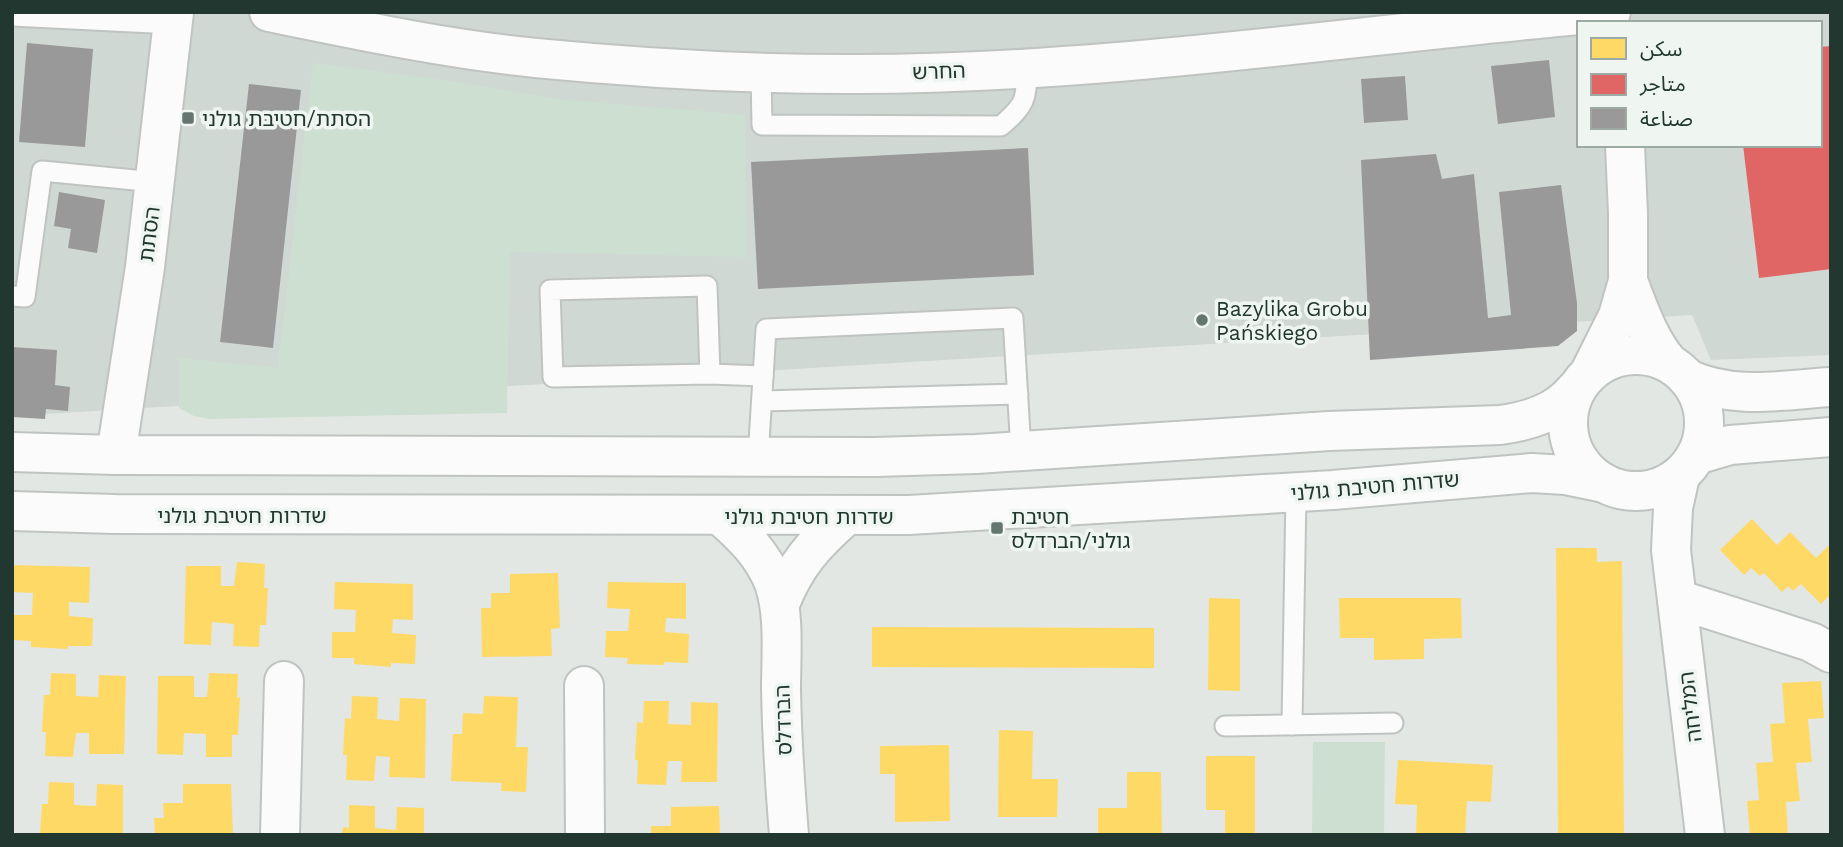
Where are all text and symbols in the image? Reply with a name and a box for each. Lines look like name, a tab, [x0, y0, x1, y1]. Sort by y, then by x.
legend	[1577, 21, 1822, 147]
text: سكن	[1640, 36, 1682, 61]
street label: החרש	[912, 58, 966, 84]
text: متاجر	[1639, 71, 1686, 96]
place label: הסתת/חטיבת גולני	[202, 106, 371, 131]
text: صناعة	[1640, 106, 1693, 131]
marker: הסתת/חטיבת גולני	[180, 110, 196, 126]
street label: הסתת	[133, 205, 165, 263]
place label: Bazylika Grobu Pańskiego	[1216, 296, 1368, 345]
marker: Bazylika Grobu Pańskiego	[1194, 312, 1210, 328]
street label: שדרות חטיבת גולני	[1290, 466, 1460, 506]
street label: שדרות חטיבת גולני	[157, 503, 327, 528]
street label: שדרות חטיבת גולני	[724, 504, 894, 529]
place label: חטיבת גולני/הברדלס	[1011, 504, 1130, 553]
marker: חטיבת גולני/הברדלס	[989, 520, 1005, 536]
street label: המליחה	[1673, 670, 1707, 744]
street label: הברדלס	[769, 684, 797, 756]

